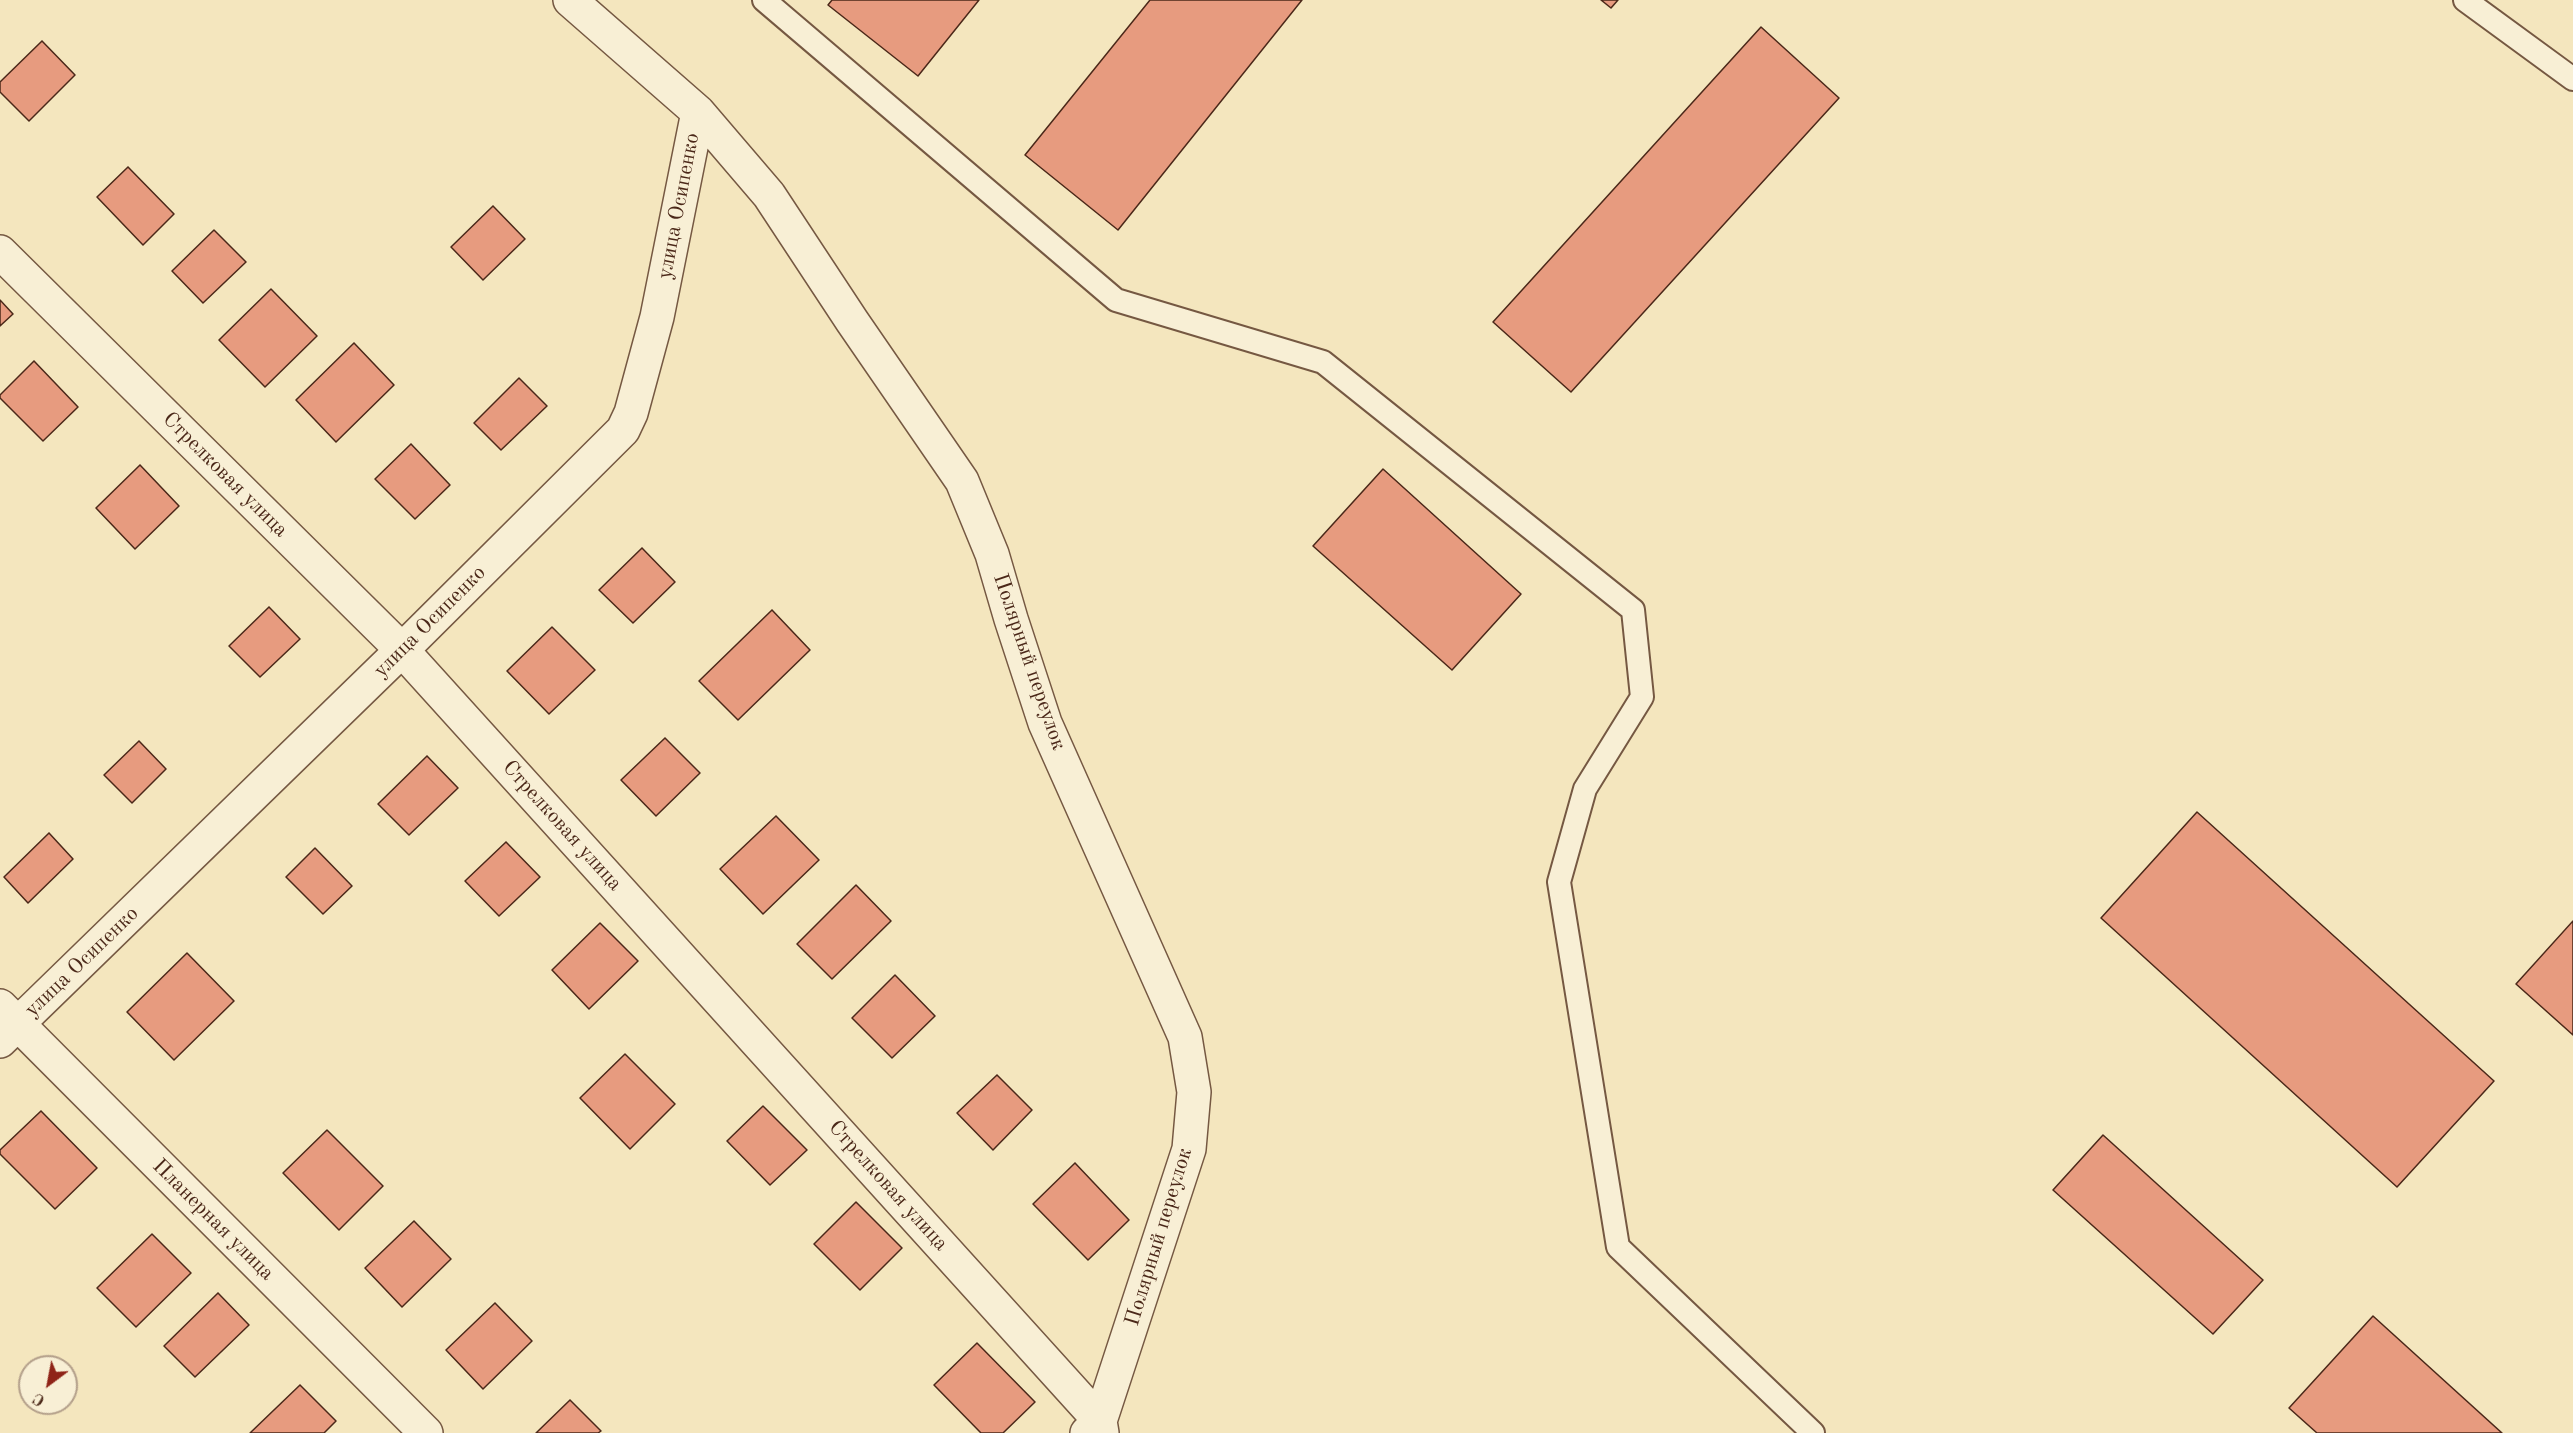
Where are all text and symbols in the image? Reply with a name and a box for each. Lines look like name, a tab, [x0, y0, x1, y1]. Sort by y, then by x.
street label: улица Осипенко	[652, 131, 706, 281]
street label: Стрелковая улица	[157, 407, 293, 543]
street label: улица Осипенко	[369, 561, 491, 683]
street label: Полярный переулок	[987, 570, 1071, 754]
street label: Стрелковая улица	[497, 756, 627, 896]
street label: улица Осипенко	[20, 901, 144, 1023]
street label: Стрелковая улица	[823, 1116, 953, 1256]
street label: Полярный переулок	[1120, 1145, 1198, 1329]
street label: Планерная улица	[147, 1154, 279, 1286]
north arrow	[18, 1355, 78, 1415]
text: С	[31, 1389, 48, 1408]

